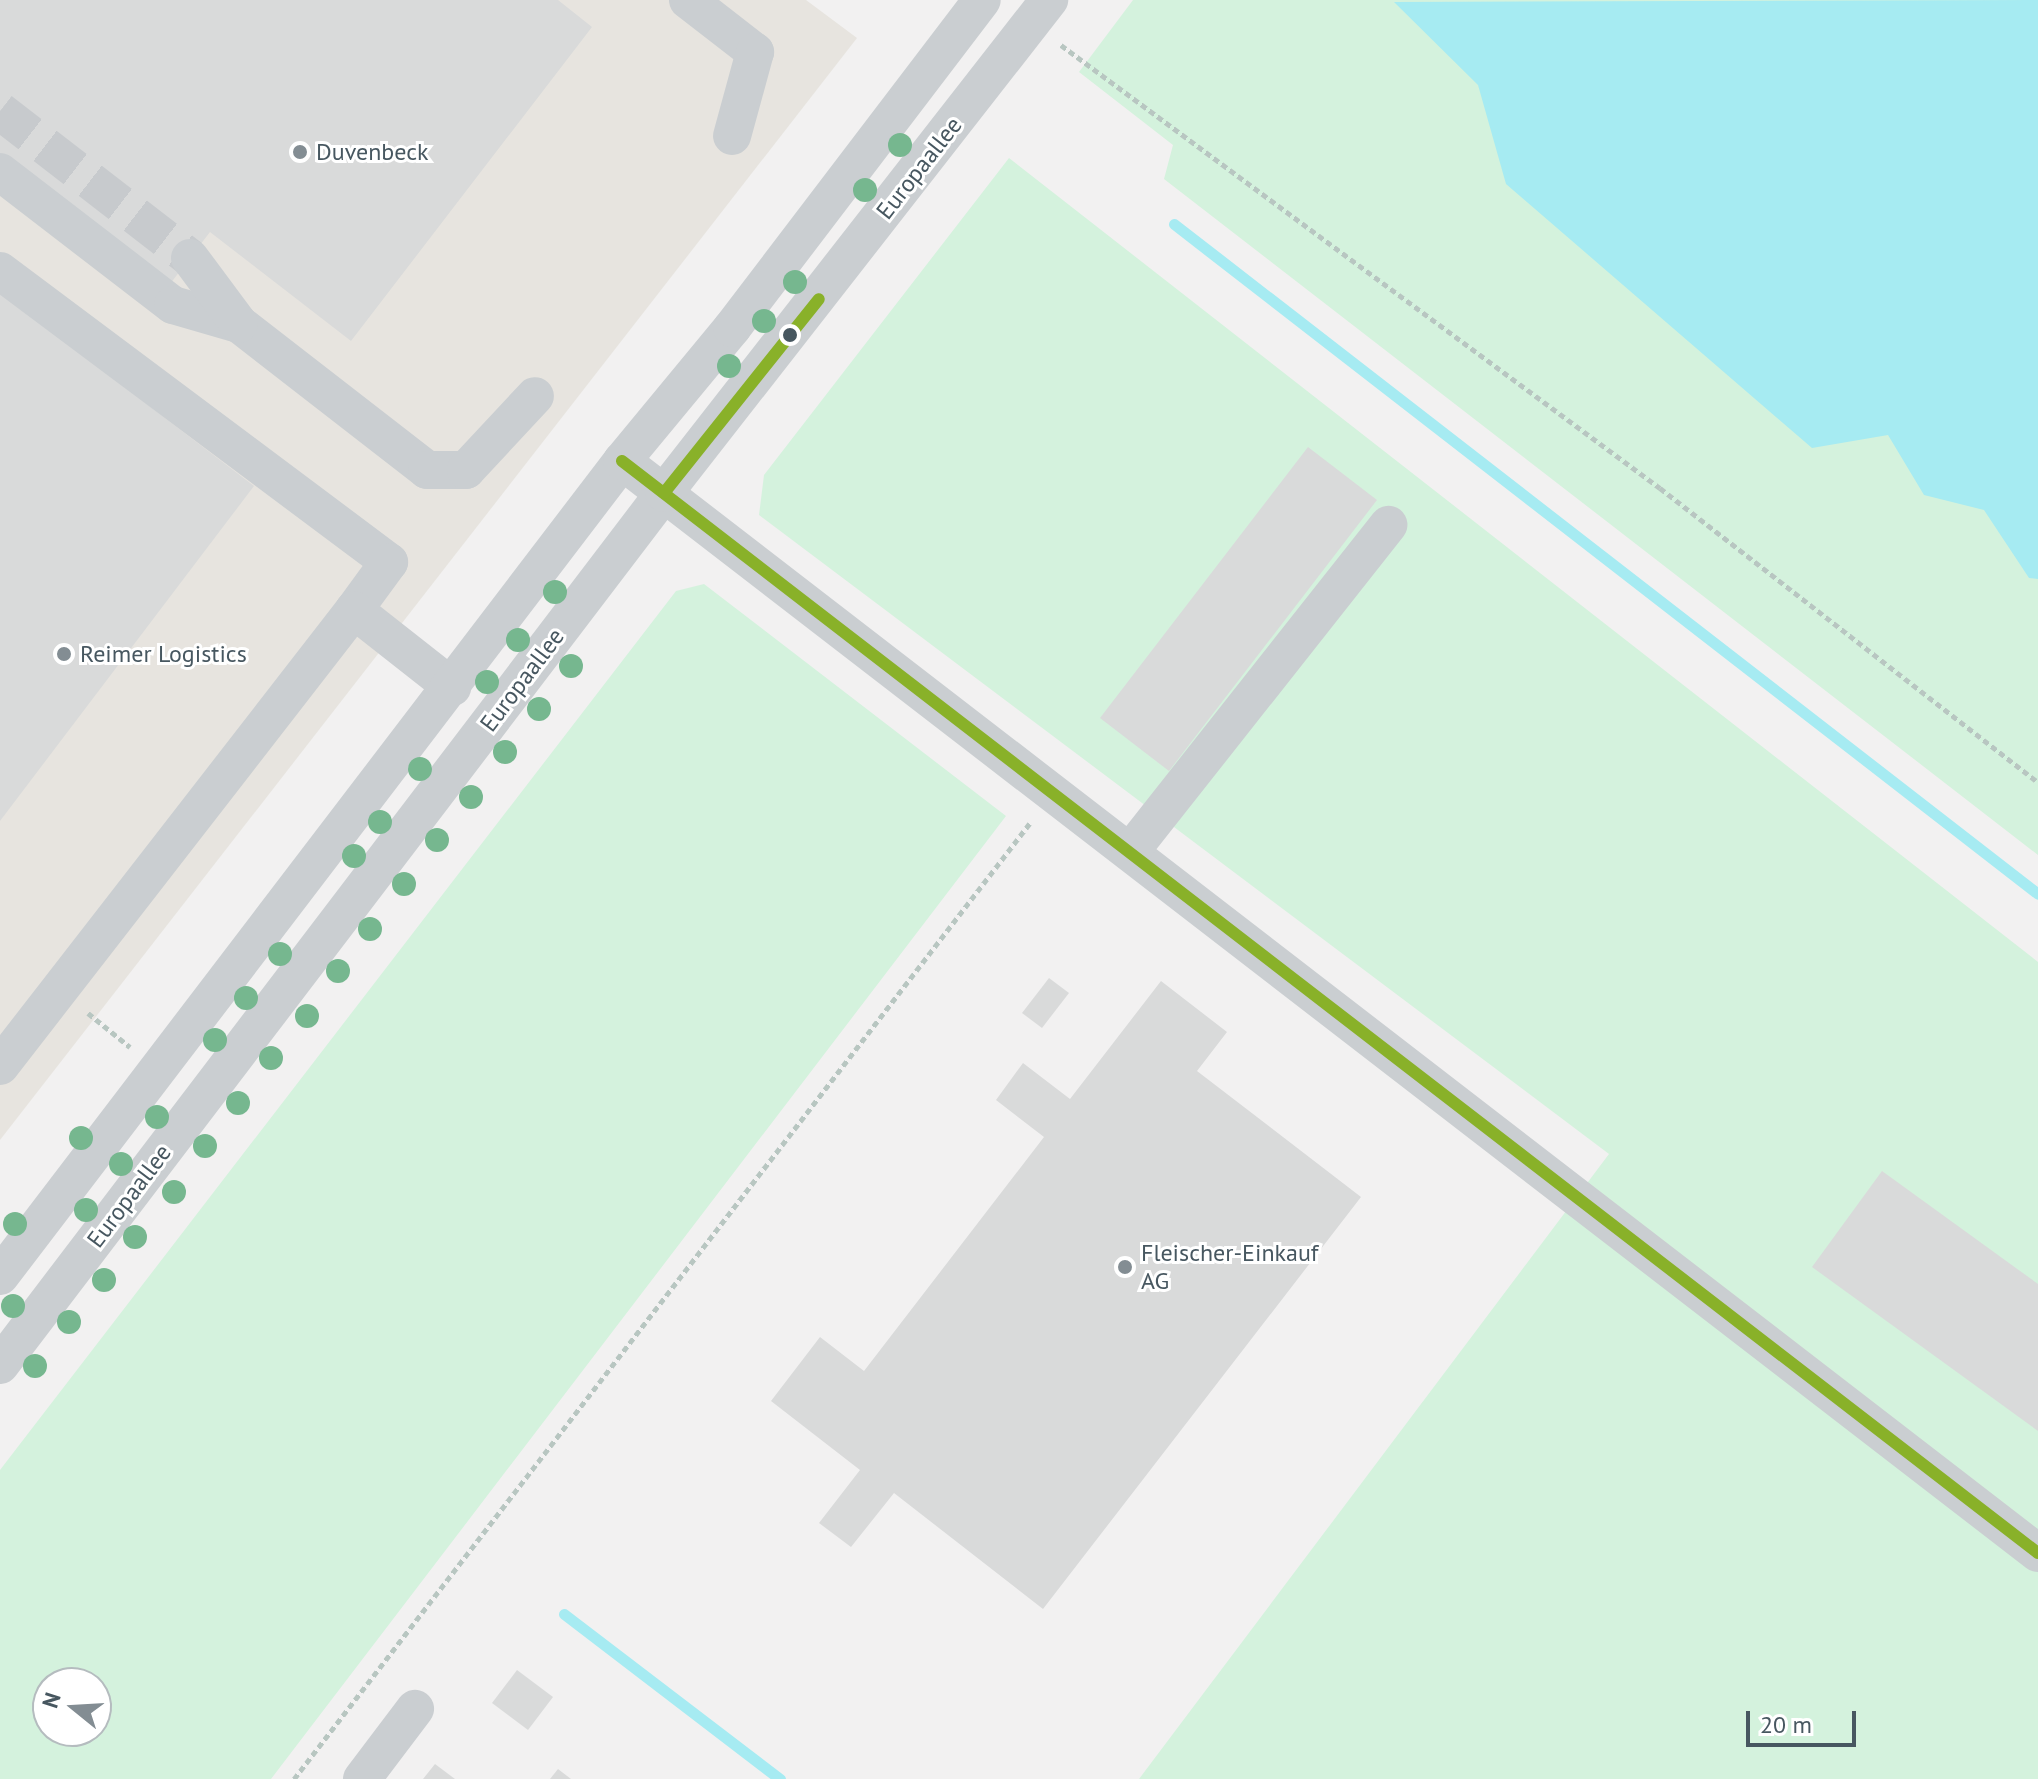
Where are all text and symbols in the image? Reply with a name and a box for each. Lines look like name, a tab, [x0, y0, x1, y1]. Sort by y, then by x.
street label: Europaallee	[870, 111, 968, 225]
place label: Duvenbeck	[316, 138, 428, 166]
marker: Duvenbeck	[291, 143, 309, 161]
unlabelled marker	[782, 327, 798, 343]
street label: Europaallee	[474, 623, 570, 737]
place label: Reimer Logistics	[80, 640, 247, 668]
marker: Reimer Logistics	[55, 645, 73, 663]
street label: Europaallee	[81, 1139, 177, 1253]
place label: Fleischer-Einkauf AG	[1141, 1239, 1319, 1295]
marker: Fleischer-Einkauf AG	[1116, 1258, 1134, 1276]
north arrow	[32, 1667, 112, 1747]
text: N	[36, 1689, 67, 1711]
scale bar	[1750, 1695, 1860, 1745]
text: 20 m	[1760, 1709, 1812, 1740]

